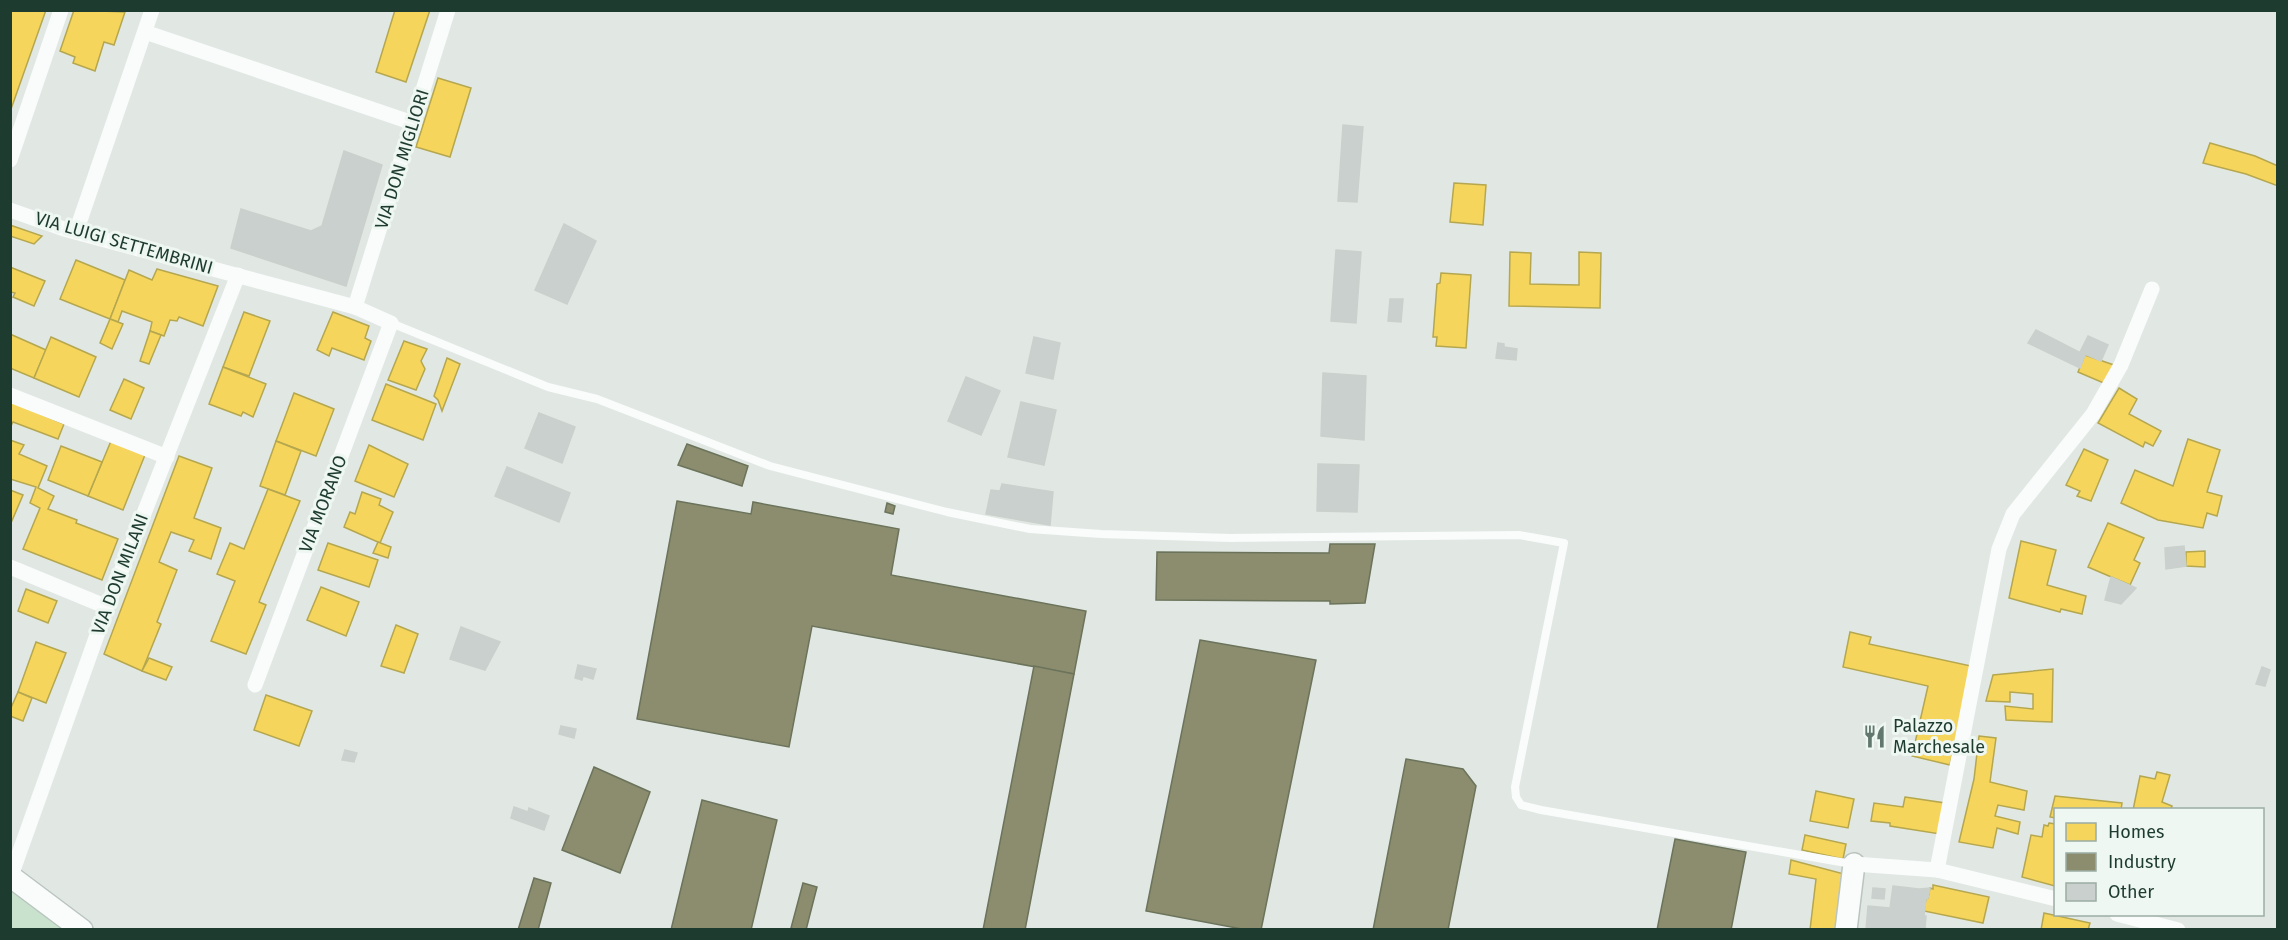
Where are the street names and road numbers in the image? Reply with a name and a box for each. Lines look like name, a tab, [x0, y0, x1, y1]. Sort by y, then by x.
street label: VIA DON MIGLIORI	[370, 86, 434, 232]
street label: VIA LUIGI SETTEMBRINI	[33, 207, 215, 279]
street label: VIA MORANO	[294, 452, 352, 556]
street label: VIA DON MILANI	[87, 510, 153, 638]

